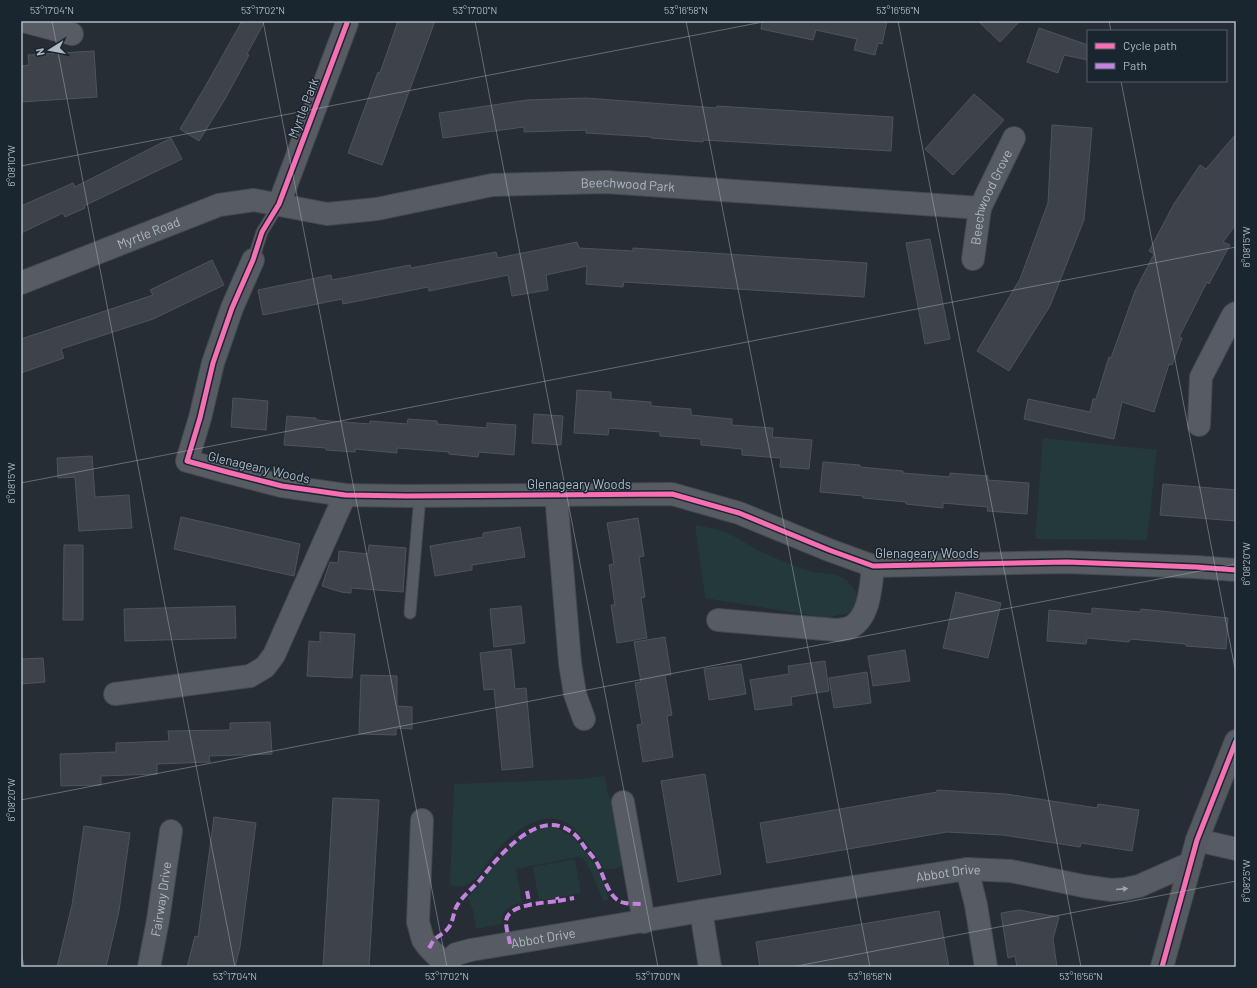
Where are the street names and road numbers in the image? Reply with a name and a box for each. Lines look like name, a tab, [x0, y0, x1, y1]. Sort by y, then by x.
street label: Myrtle Park	[284, 75, 322, 140]
street label: Beechwood Grove	[967, 147, 1015, 246]
street label: Beechwood Park	[580, 174, 676, 195]
street label: Myrtle Road	[115, 213, 182, 252]
street label: Glenageary Woods	[207, 448, 311, 486]
street label: Glenageary Woods	[527, 476, 631, 492]
street label: Glenageary Woods	[875, 545, 979, 561]
street label: Fairway Drive	[147, 861, 174, 938]
street label: Abbot Drive	[915, 861, 981, 885]
street label: Abbot Drive	[509, 924, 577, 951]

